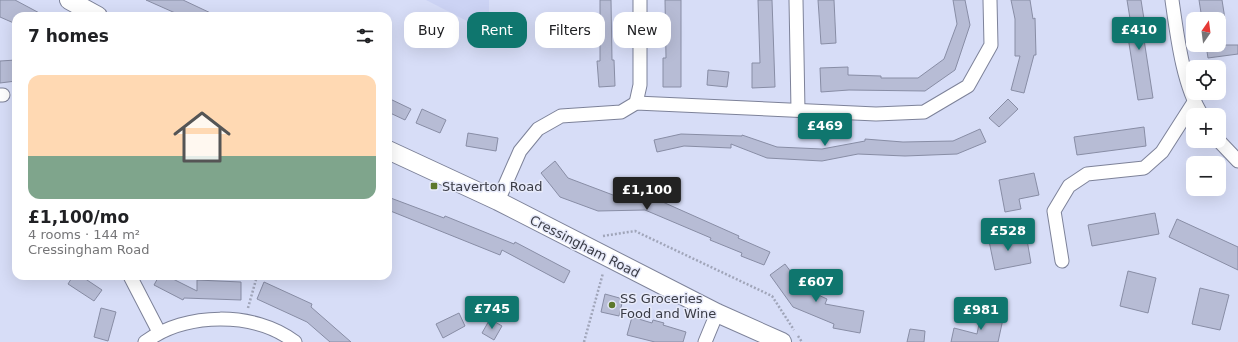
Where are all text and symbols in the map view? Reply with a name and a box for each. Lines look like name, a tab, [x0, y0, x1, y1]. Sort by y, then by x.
chip: Buy	[404, 12, 459, 48]
chip: Rent	[467, 12, 527, 48]
chip: Filters	[535, 12, 605, 48]
chip: New	[613, 12, 671, 48]
north arrow	[1186, 12, 1226, 52]
map controls	[1186, 12, 1226, 196]
pin: £410	[1115, 17, 1163, 51]
text: £410	[1121, 22, 1157, 37]
icon: filters	[354, 25, 376, 47]
text: 7 homes	[28, 26, 109, 46]
button: locate	[1186, 60, 1226, 100]
icon: home	[166, 101, 238, 173]
button: +	[1186, 108, 1226, 148]
pin: £469	[801, 113, 849, 147]
text: £469	[807, 118, 843, 133]
button: −	[1186, 156, 1226, 196]
pin: £1,100	[614, 177, 680, 211]
place label: Staverton Road	[442, 179, 542, 194]
marker: Staverton Road	[429, 181, 439, 191]
text: £1,100	[622, 182, 672, 197]
text: £1,100/mo	[28, 207, 129, 227]
street label: Cressingham Road	[527, 212, 642, 281]
pin: £528	[984, 218, 1032, 252]
text: £528	[990, 223, 1026, 238]
text: 4 rooms · 144 m²	[28, 227, 140, 242]
text: Cressingham Road	[28, 242, 149, 257]
pin: £607	[792, 269, 840, 303]
text: £607	[798, 274, 834, 289]
place label: SS Groceries Food and Wine	[620, 291, 716, 321]
pin: £745	[468, 296, 516, 330]
pin: £981	[957, 297, 1005, 331]
marker: SS Groceries Food and Wine	[607, 300, 617, 310]
text: £745	[474, 301, 510, 316]
text: £981	[963, 302, 999, 317]

